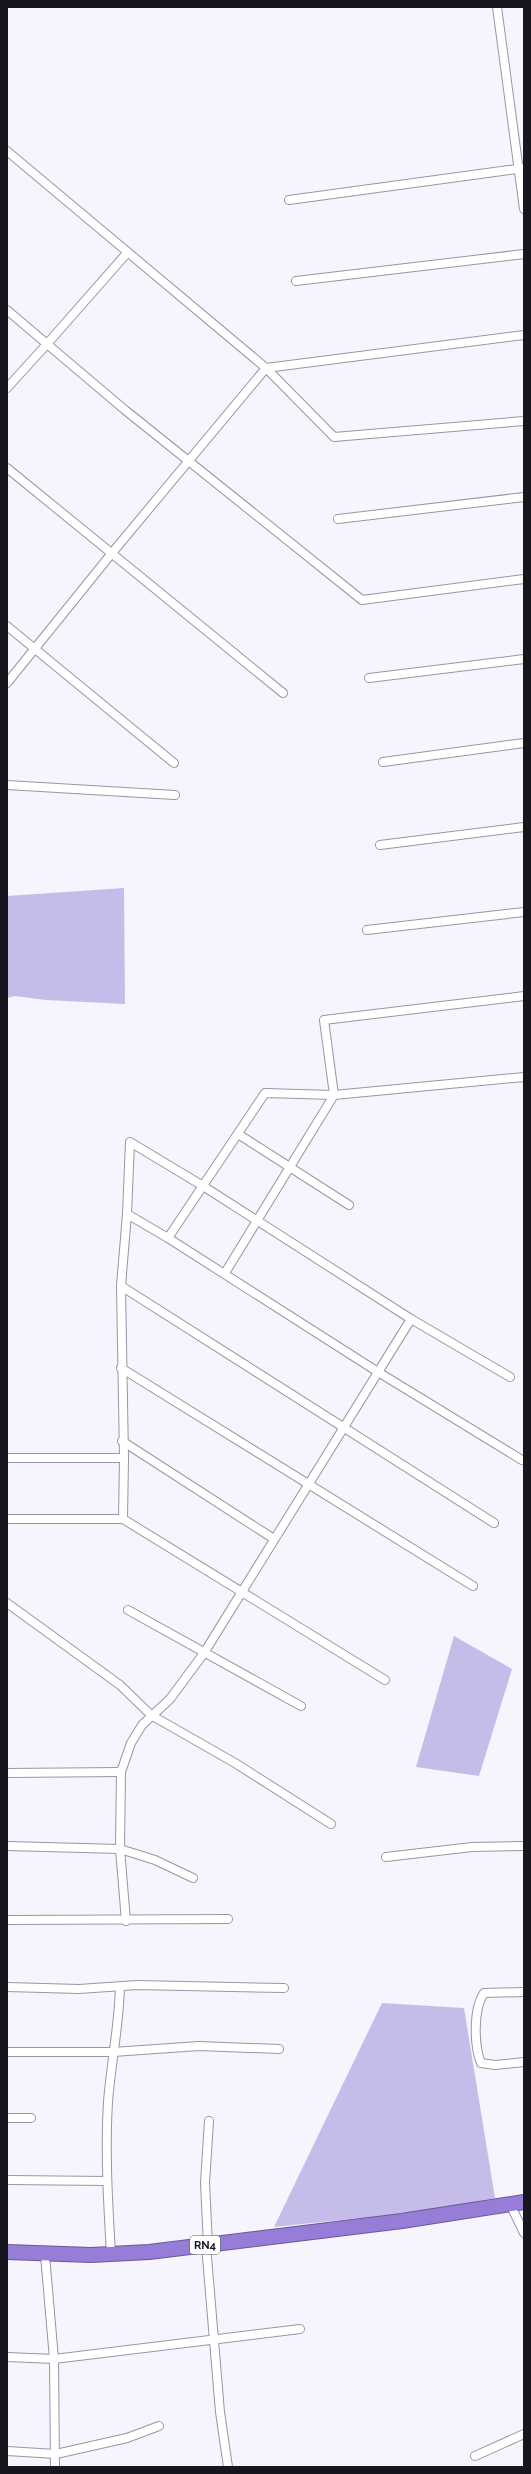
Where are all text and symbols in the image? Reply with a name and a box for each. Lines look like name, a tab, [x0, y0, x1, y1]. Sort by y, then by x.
road number: RN4	[190, 2236, 220, 2254]

